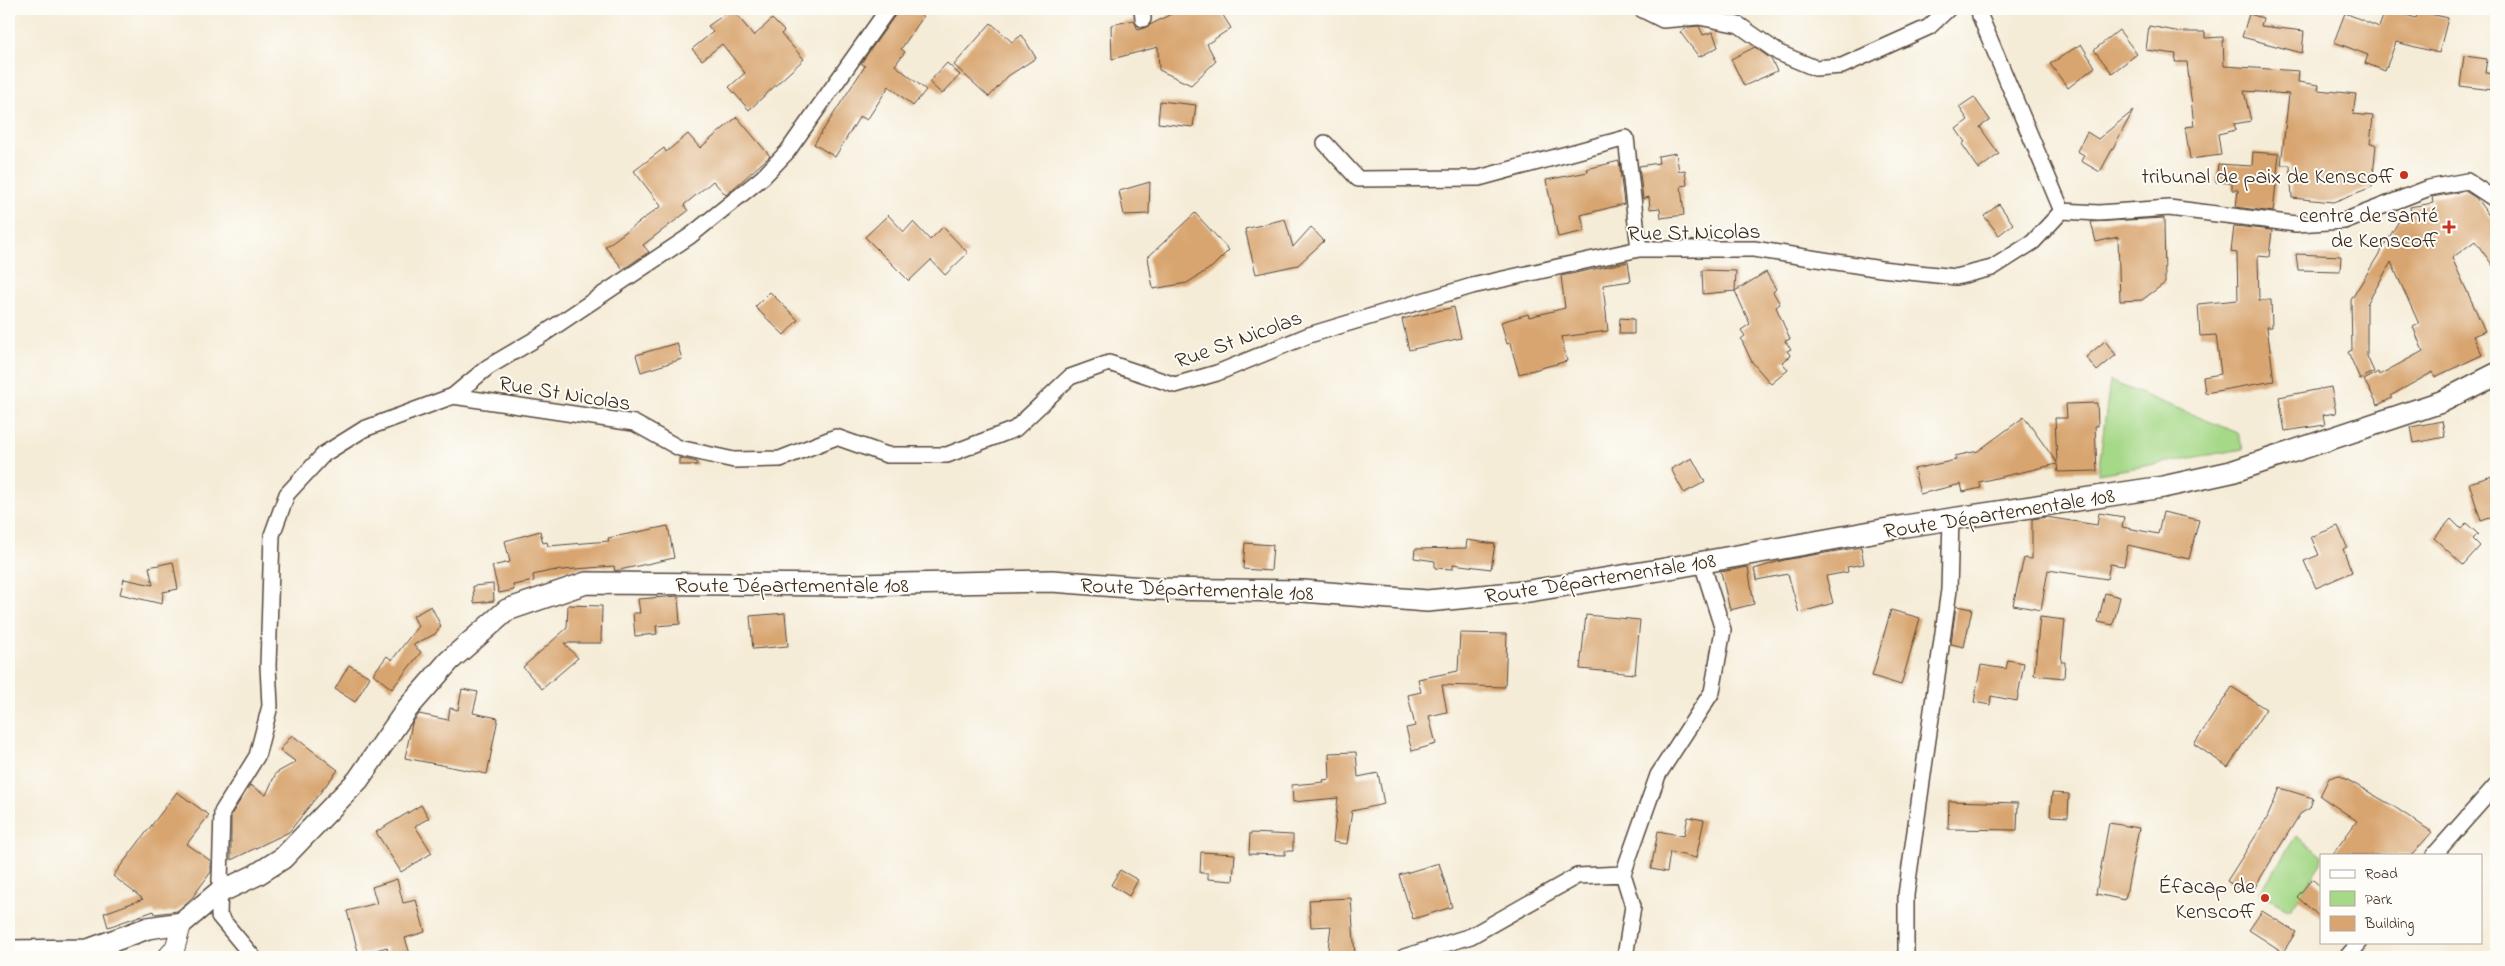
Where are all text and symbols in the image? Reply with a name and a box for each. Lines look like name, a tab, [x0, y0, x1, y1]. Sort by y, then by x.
place label: tribunal de paix de Kenscoff	[2142, 162, 2394, 194]
marker: tribunal de paix de Kenscoff	[2398, 169, 2410, 181]
place label: centre de santé de Kenscoff	[2299, 201, 2438, 258]
street label: Rue St Nicolas	[1627, 217, 1761, 251]
marker: centre de santé de Kenscoff	[2442, 220, 2456, 234]
street label: Rue St Nicolas	[1171, 303, 1307, 379]
street label: Rue St Nicolas	[496, 369, 633, 421]
street label: Route Départementale 108	[1882, 481, 2117, 549]
street label: Route Départementale 108	[1483, 546, 1718, 614]
street label: Route Départementale 108	[675, 571, 909, 603]
street label: Route Départementale 108	[1080, 571, 1314, 611]
legend	[2320, 854, 2482, 944]
text: Road	[2365, 863, 2398, 885]
place label: Éfacap de Kenscoff	[2158, 872, 2255, 929]
text: Park	[2365, 889, 2393, 911]
marker: Éfacap de Kenscoff	[2259, 892, 2271, 904]
text: Building	[2364, 913, 2414, 936]

